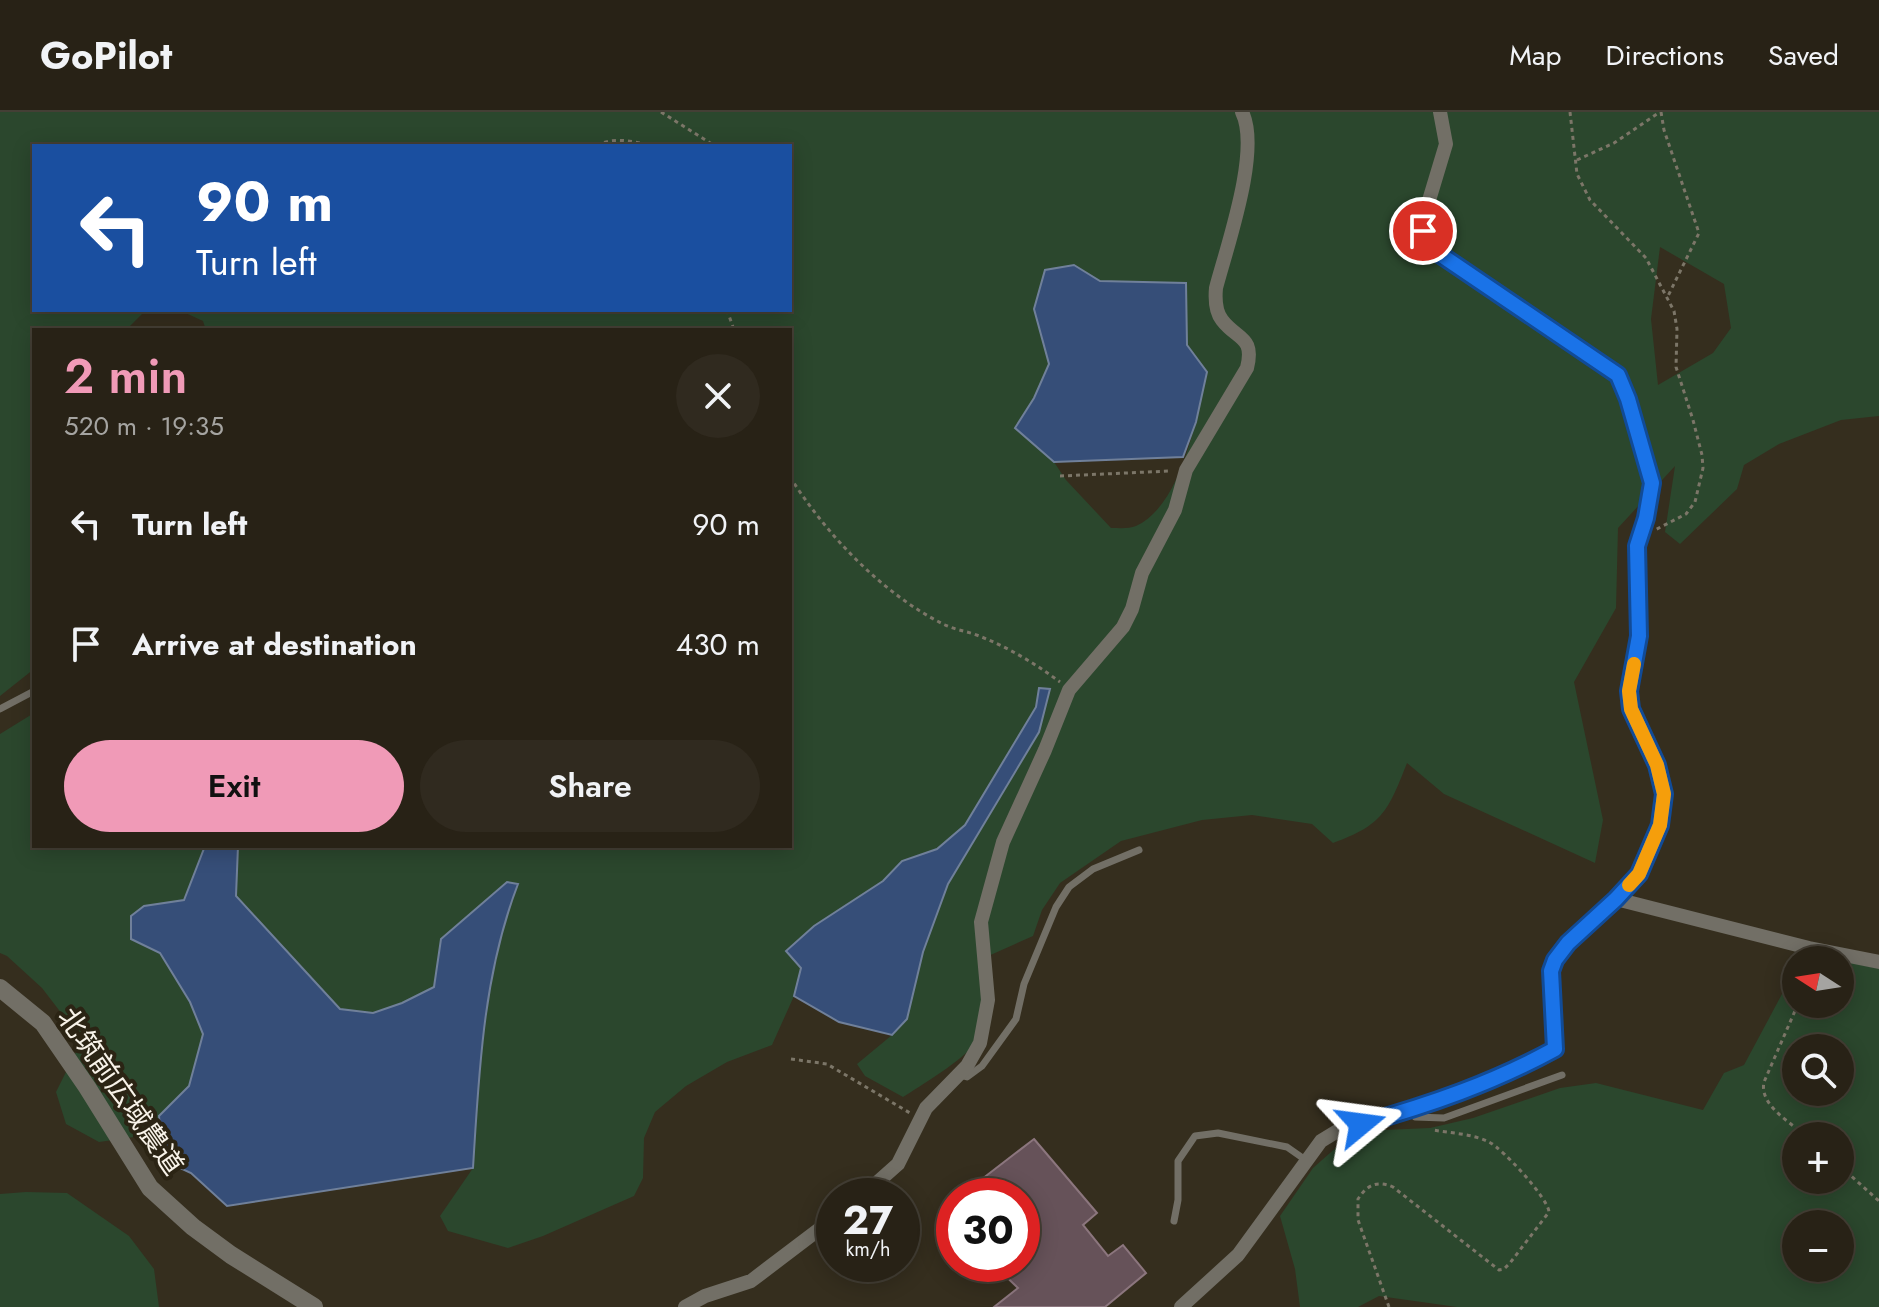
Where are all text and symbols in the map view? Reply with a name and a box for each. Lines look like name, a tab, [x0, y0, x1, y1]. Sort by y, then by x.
text: GoPilot	[40, 28, 172, 83]
text: Map	[1509, 35, 1561, 76]
text: Directions	[1605, 35, 1724, 76]
text: Saved	[1768, 35, 1839, 76]
text: 90 m	[196, 161, 333, 242]
icon: left	[64, 176, 168, 280]
pin	[1389, 197, 1457, 265]
icon: arrive	[1401, 209, 1445, 253]
text: Turn left	[196, 236, 317, 288]
text: 2 min	[64, 342, 187, 411]
button: close	[676, 354, 760, 438]
text: 520 m · 19:35	[64, 407, 224, 445]
icon: left	[64, 502, 108, 546]
text: Turn left	[132, 503, 247, 546]
text: 90 m	[692, 503, 760, 546]
icon: arrive	[64, 622, 108, 666]
text: Arrive at destination	[132, 623, 417, 666]
text: 430 m	[676, 623, 760, 666]
button: Exit	[64, 740, 404, 832]
button: Share	[420, 740, 760, 832]
north arrow	[1782, 946, 1854, 1018]
map controls	[1782, 946, 1854, 1282]
street label: 北筑前広域農道	[48, 999, 194, 1183]
button: search	[1782, 1034, 1854, 1106]
position arrow	[1319, 1082, 1403, 1166]
button: +	[1782, 1122, 1854, 1194]
speed limit sign: 30	[936, 1178, 1040, 1282]
text: 27	[843, 1191, 893, 1249]
button: −	[1782, 1210, 1854, 1282]
text: km/h	[845, 1235, 891, 1264]

